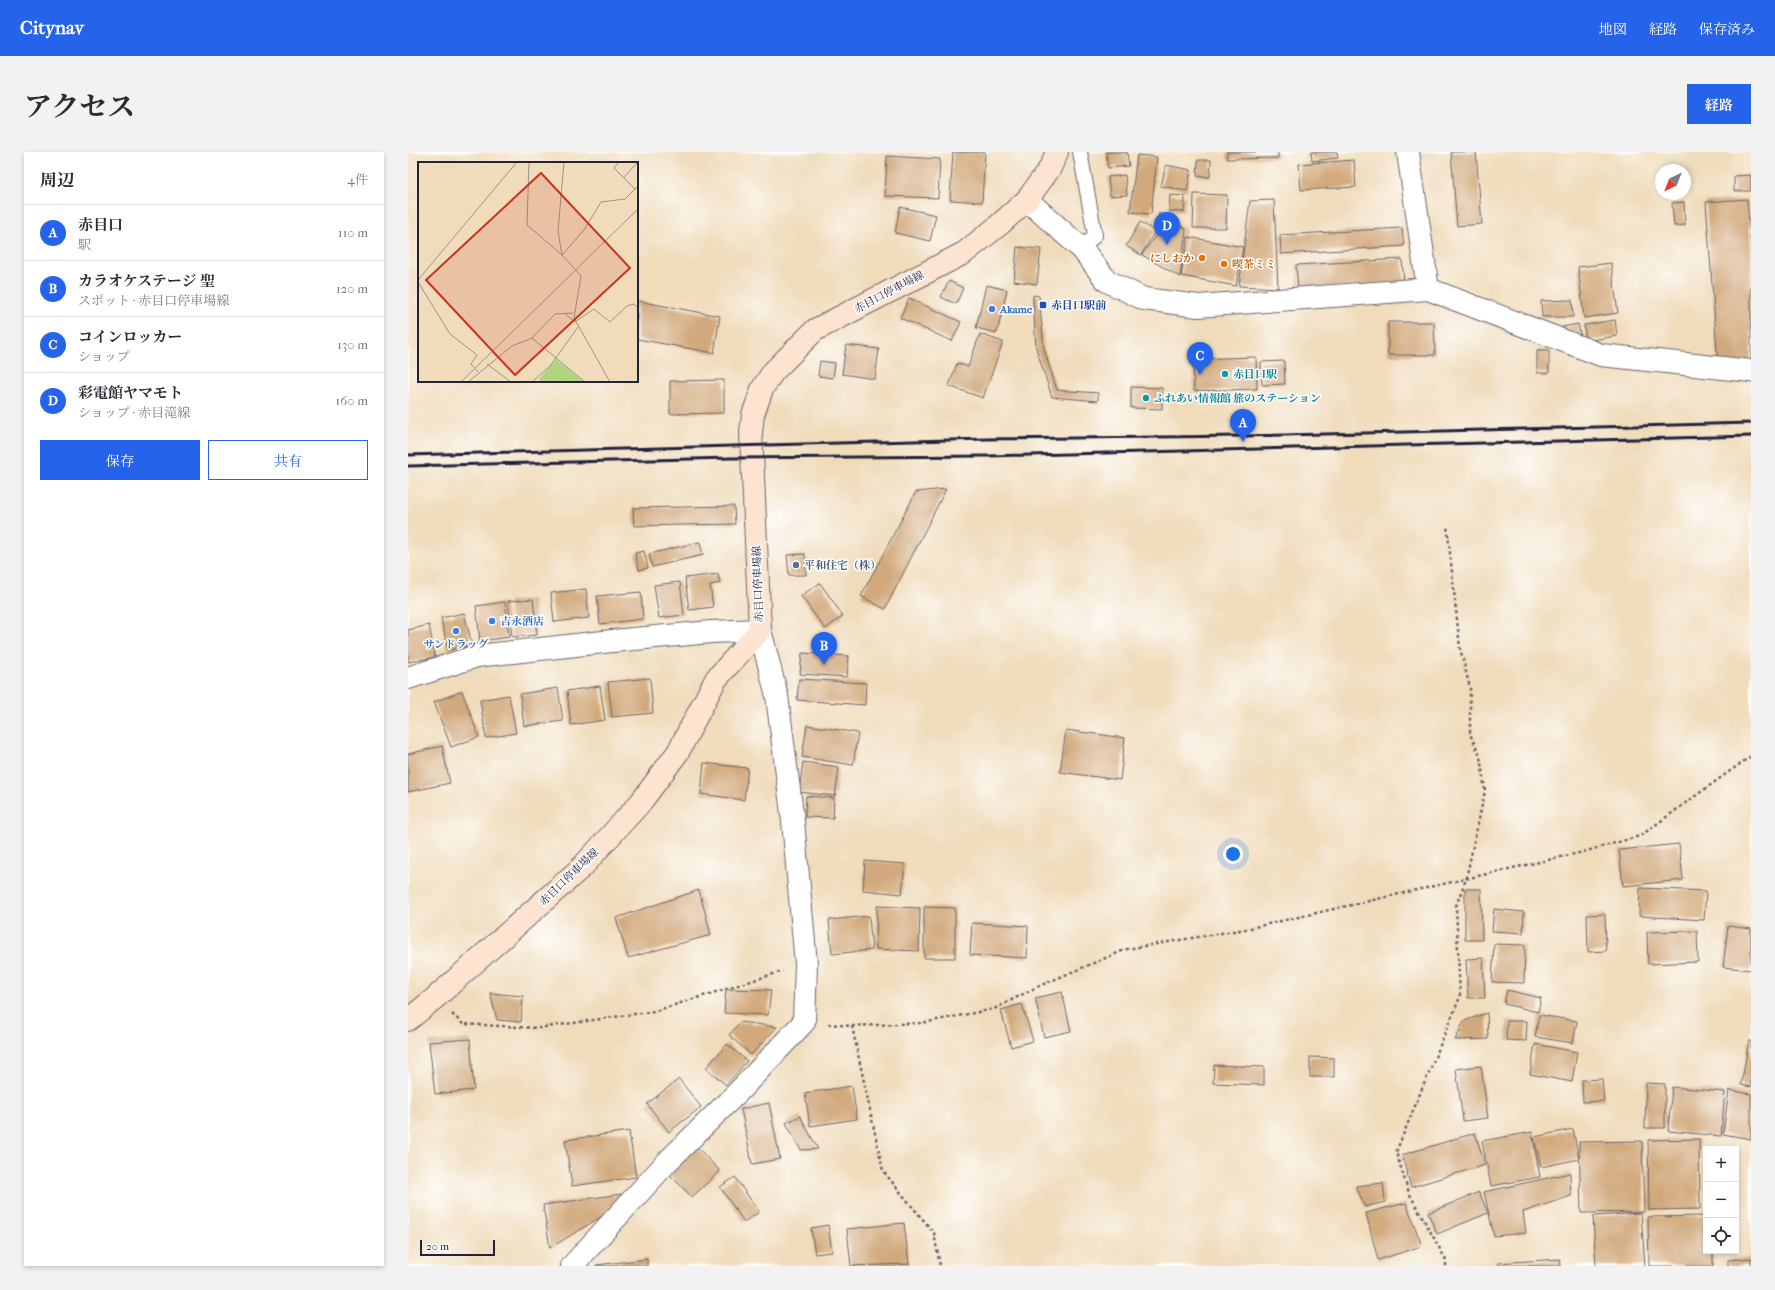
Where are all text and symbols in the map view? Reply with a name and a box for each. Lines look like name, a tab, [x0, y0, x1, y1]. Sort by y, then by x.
text: Citynav	[20, 17, 84, 39]
text: 地図	[1599, 21, 1627, 38]
text: 経路	[1649, 21, 1677, 38]
text: 保存済み	[1699, 21, 1755, 38]
button: 経路	[1687, 84, 1751, 124]
text: アクセス	[24, 90, 135, 123]
inset map	[418, 162, 638, 382]
north arrow	[1655, 164, 1691, 200]
text: 周辺	[40, 170, 74, 190]
text: 4件	[347, 172, 368, 187]
pin: D	[1154, 212, 1180, 245]
text: 赤目口	[78, 216, 123, 234]
text: A	[49, 225, 57, 240]
text: 110 m	[338, 225, 368, 240]
text: 駅	[78, 237, 91, 252]
place label: にしおか	[1150, 252, 1194, 265]
marker: にしおか	[1197, 253, 1207, 263]
place label: 喫茶ミミ	[1232, 258, 1276, 271]
marker: 喫茶ミミ	[1219, 259, 1229, 269]
street label: 赤目口停車場線	[852, 268, 926, 316]
text: カラオケステージ 聖	[78, 272, 215, 290]
text: B	[49, 281, 57, 296]
text: 120 m	[336, 281, 368, 296]
text: スポット · 赤目口停車場線	[78, 293, 229, 308]
place label: 赤目口駅前	[1051, 299, 1107, 312]
marker: 赤目口駅前	[1038, 300, 1048, 310]
place label: Akame	[999, 303, 1033, 316]
marker: Akame	[987, 304, 997, 314]
text: コインロッカー	[78, 328, 182, 346]
text: C	[49, 337, 57, 352]
text: 130 m	[337, 337, 368, 352]
pin: C	[1187, 342, 1213, 375]
text: ショップ	[78, 349, 130, 364]
place label: 赤目口駅	[1233, 368, 1277, 381]
marker: 赤目口駅	[1220, 369, 1230, 379]
text: 彩電館ヤマモト	[78, 384, 183, 402]
place label: ふれあい情報館 旅のステーション	[1154, 392, 1321, 405]
text: D	[48, 393, 58, 408]
text: 160 m	[336, 393, 368, 408]
marker: ふれあい情報館 旅のステーション	[1141, 393, 1151, 403]
text: ショップ · 赤目滝線	[78, 405, 190, 420]
pin: A	[1230, 409, 1256, 442]
button: 保存	[40, 440, 200, 480]
button: 共有	[208, 440, 368, 480]
street label: 赤目口停車場線	[750, 545, 766, 623]
place label: 平和住宅（株）	[804, 559, 881, 572]
marker: 平和住宅（株）	[791, 560, 801, 570]
place label: 吉永酒店	[500, 615, 544, 628]
marker: 吉永酒店	[487, 616, 497, 626]
marker: サンドラッグ	[451, 626, 461, 636]
pin: B	[811, 632, 837, 665]
place label: サンドラッグ	[423, 638, 489, 651]
your location	[1223, 844, 1243, 864]
street label: 赤目口停車場線	[537, 846, 601, 908]
map controls	[1703, 1146, 1739, 1254]
button: +	[1703, 1146, 1739, 1182]
button: −	[1703, 1182, 1739, 1218]
button: locate	[1703, 1218, 1739, 1254]
scale bar	[420, 1238, 495, 1257]
text: 20 m	[426, 1240, 449, 1253]

